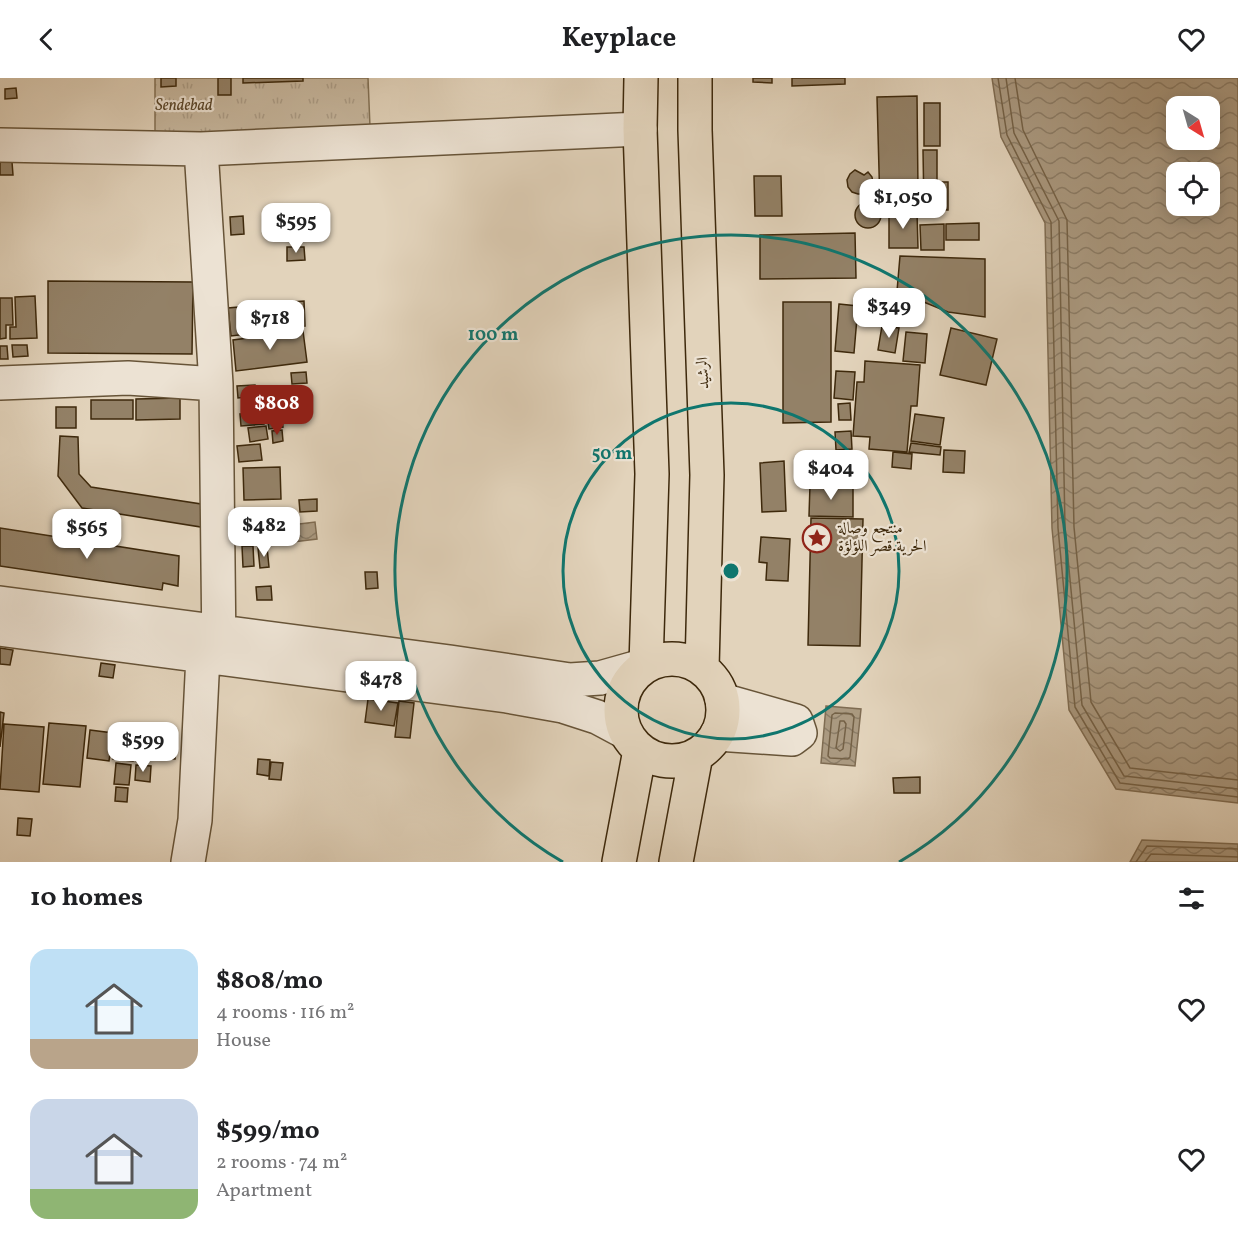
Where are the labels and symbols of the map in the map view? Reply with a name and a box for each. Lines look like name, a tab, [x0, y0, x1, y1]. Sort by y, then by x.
park label: Sendebad	[155, 95, 213, 117]
north arrow	[1166, 96, 1220, 150]
pin: $1,050	[854, 179, 952, 230]
pin: $595	[260, 203, 332, 254]
pin: $349	[853, 288, 925, 339]
pin: $718	[234, 300, 306, 351]
text: 100 m	[468, 323, 518, 348]
street label: الرشيد	[692, 357, 716, 389]
pin: $808	[241, 385, 313, 436]
text: 50 m	[592, 442, 632, 467]
pin: $404	[795, 450, 867, 501]
pin: $482	[228, 507, 300, 558]
pin: $565	[51, 509, 123, 560]
place label: منتجع وصالة الحرية.قصر اللؤلؤة	[837, 518, 926, 558]
place icon: منتجع وصالة الحرية.قصر اللؤلؤة	[801, 522, 833, 554]
centre of rings	[721, 561, 741, 581]
pin: $478	[345, 661, 417, 712]
pin: $599	[107, 722, 179, 773]

